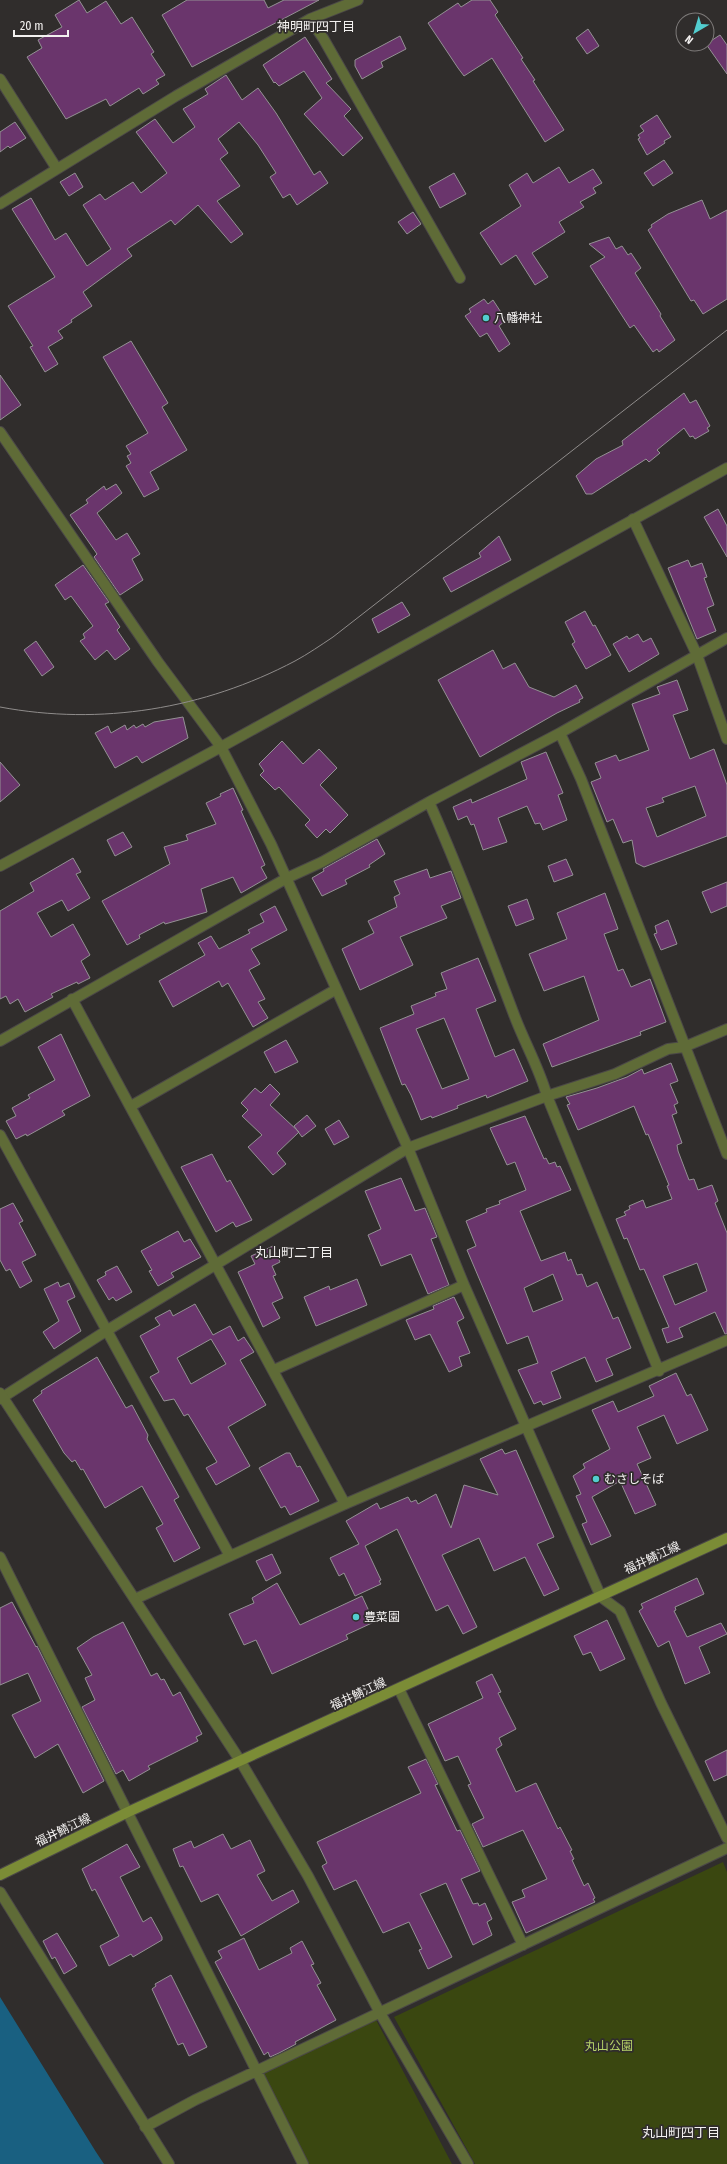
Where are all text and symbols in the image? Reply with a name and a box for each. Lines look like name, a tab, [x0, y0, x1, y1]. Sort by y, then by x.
scale bar	[14, 12, 68, 38]
north arrow	[675, 12, 715, 52]
text: 20 m	[20, 19, 44, 33]
district label: 神明町四丁目	[277, 19, 355, 34]
text: N	[683, 32, 696, 47]
place label: 八幡神社	[494, 311, 542, 325]
marker: 八幡神社	[481, 313, 491, 323]
district label: 丸山町二丁目	[255, 1245, 333, 1260]
place label: むさしそば	[604, 1472, 664, 1486]
marker: むさしそば	[591, 1474, 601, 1484]
street label: 福井鯖江線	[622, 1539, 682, 1577]
place label: 豊菜園	[364, 1610, 400, 1624]
marker: 豊菜園	[351, 1612, 361, 1622]
street label: 福井鯖江線	[328, 1675, 388, 1713]
street label: 福井鯖江線	[33, 1811, 93, 1849]
park label: 丸山公園	[585, 2039, 633, 2053]
district label: 丸山町四丁目	[642, 2125, 720, 2140]

